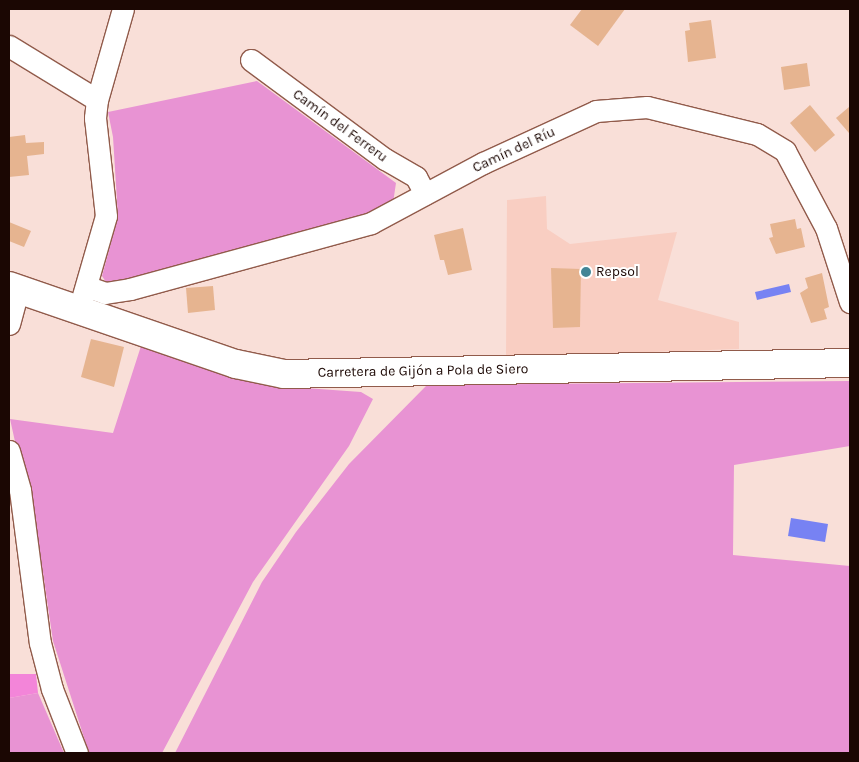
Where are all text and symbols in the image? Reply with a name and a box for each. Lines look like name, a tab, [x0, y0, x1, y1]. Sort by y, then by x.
street label: Camín del Ferreru	[289, 86, 391, 166]
street label: Camín del Ríu	[470, 124, 558, 176]
place label: Repsol	[596, 264, 639, 280]
marker: Repsol	[580, 266, 592, 278]
street label: Carretera de Gijón a Pola de Siero	[318, 361, 528, 381]

